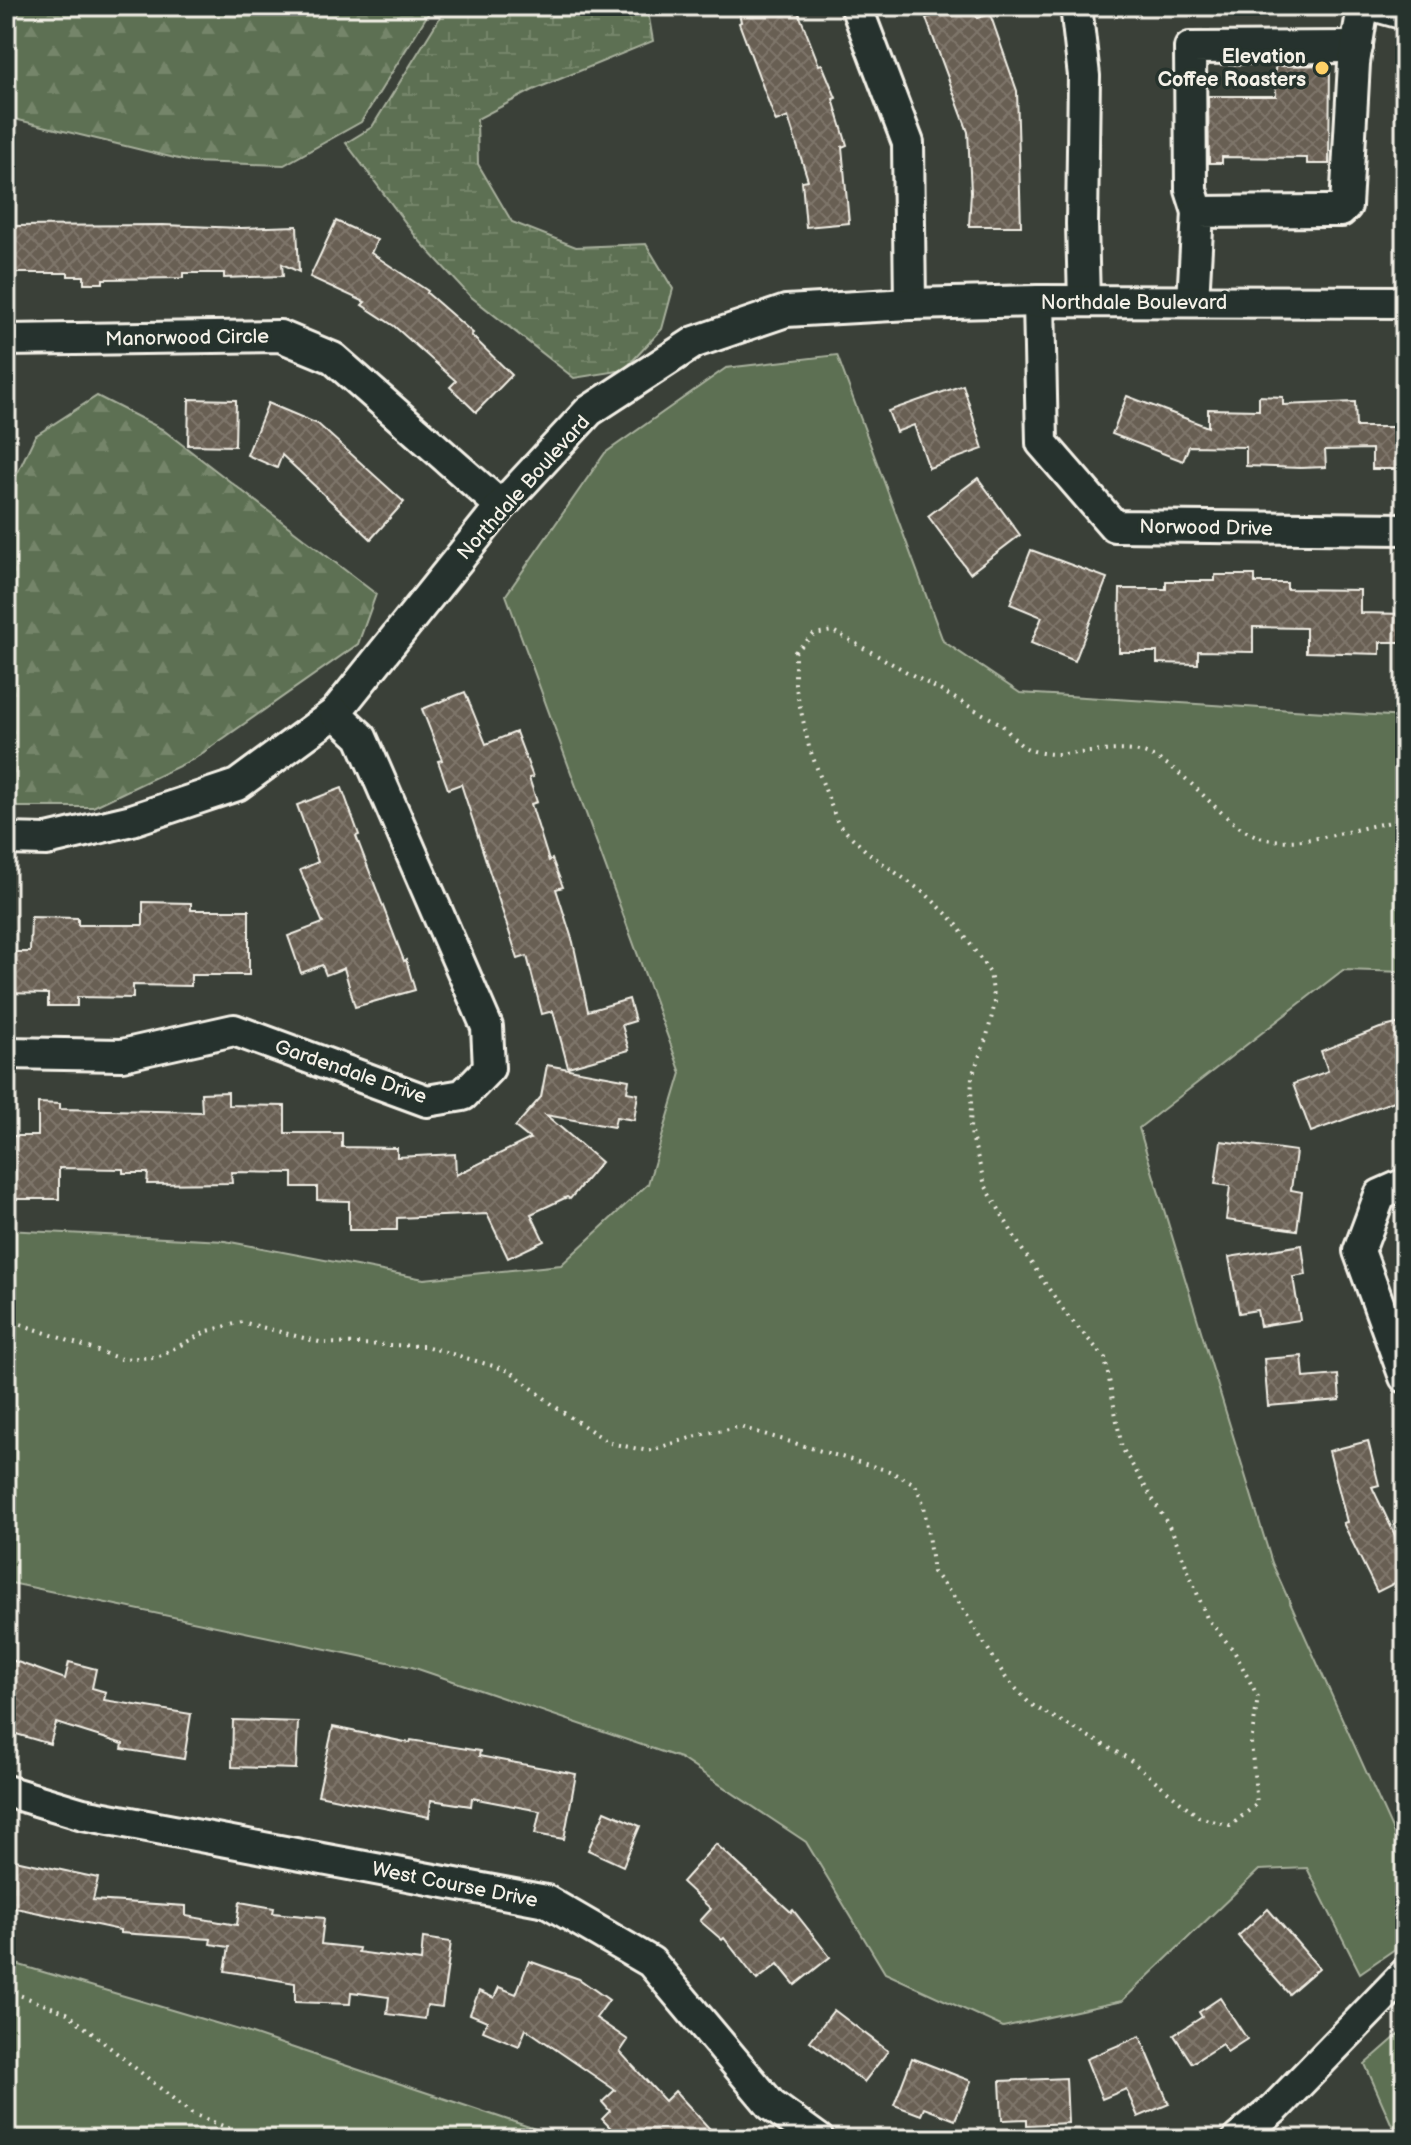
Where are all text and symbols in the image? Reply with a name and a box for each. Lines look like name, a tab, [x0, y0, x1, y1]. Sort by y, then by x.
place label: Elevation Coffee Roasters	[1158, 45, 1306, 92]
marker: Elevation Coffee Roasters	[1313, 59, 1331, 77]
street label: Northdale Boulevard	[1041, 291, 1227, 315]
street label: Manorwood Circle	[105, 325, 269, 351]
street label: Northdale Boulevard	[452, 410, 595, 565]
street label: Norwood Drive	[1139, 515, 1273, 541]
street label: Gardendale Drive	[272, 1035, 430, 1109]
street label: West Course Drive	[370, 1857, 540, 1913]

